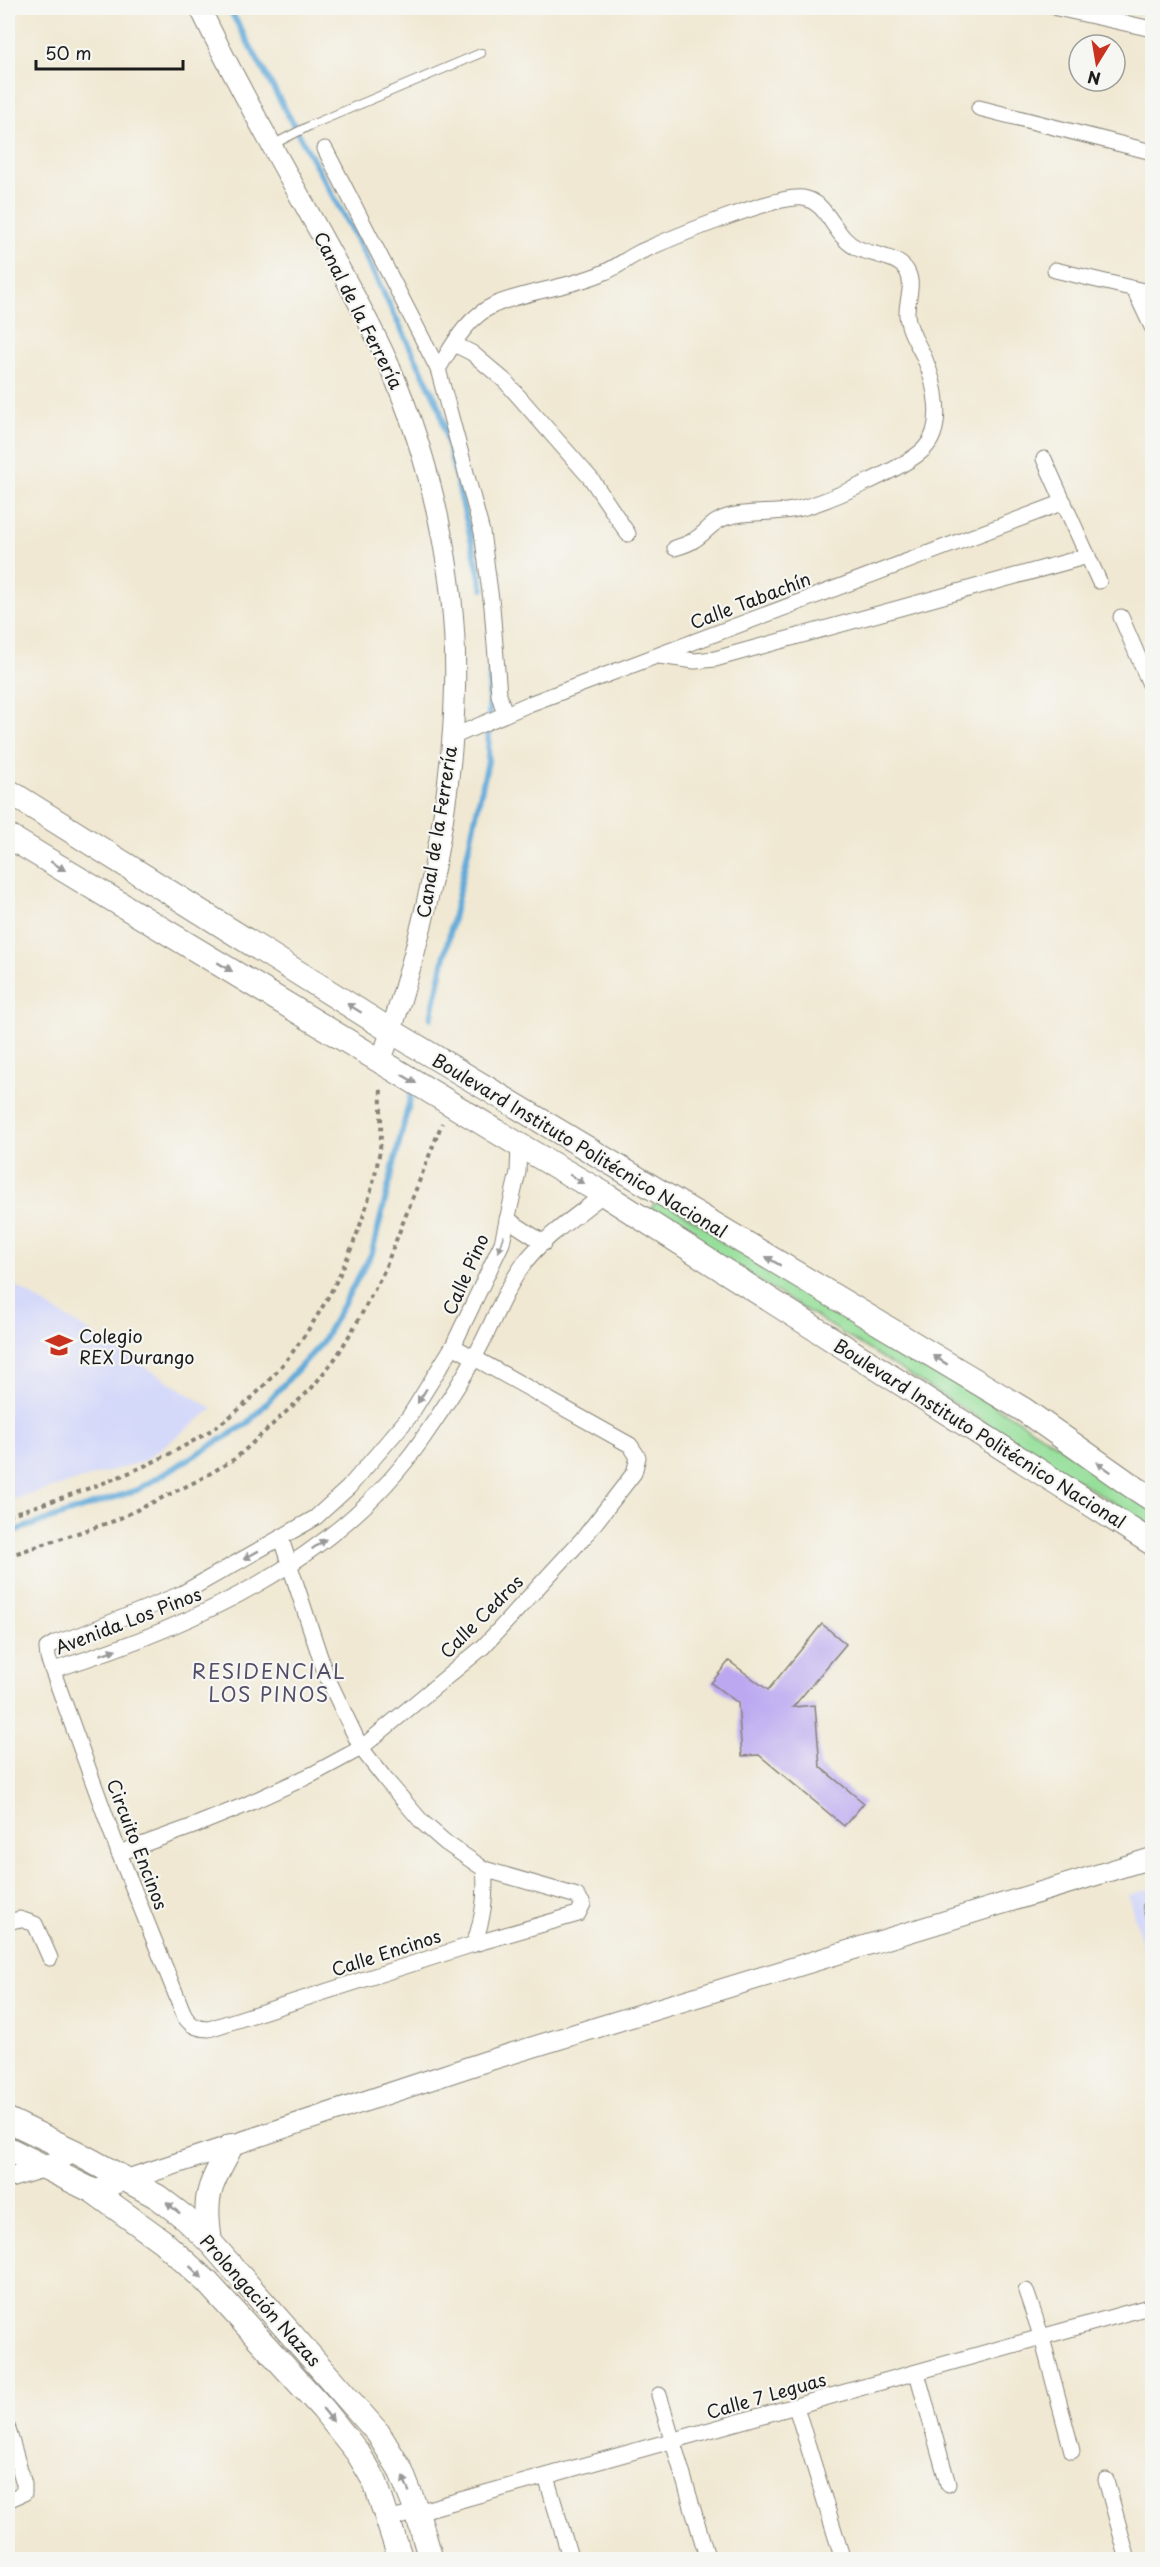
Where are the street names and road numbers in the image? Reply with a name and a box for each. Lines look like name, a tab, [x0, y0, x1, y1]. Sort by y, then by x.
street label: Canal de la Ferrería	[308, 227, 411, 394]
street label: Calle Tabachín	[686, 565, 814, 635]
street label: Canal de la Ferrería	[409, 743, 463, 920]
street label: Boulevard Instituto Politécnico Nacional	[427, 1046, 733, 1244]
street label: Calle Pino	[435, 1229, 495, 1319]
street label: Boulevard Instituto Politécnico Nacional	[829, 1332, 1131, 1534]
street label: Calle Cedros	[433, 1568, 529, 1664]
street label: Avenida Los Pinos	[51, 1580, 205, 1660]
street label: Circuito Encinos	[101, 1775, 175, 1913]
street label: Calle Encinos	[328, 1922, 444, 1982]
street label: Prolongación Nazas	[194, 2228, 328, 2372]
street label: Calle 7 Leguas	[703, 2365, 829, 2425]

